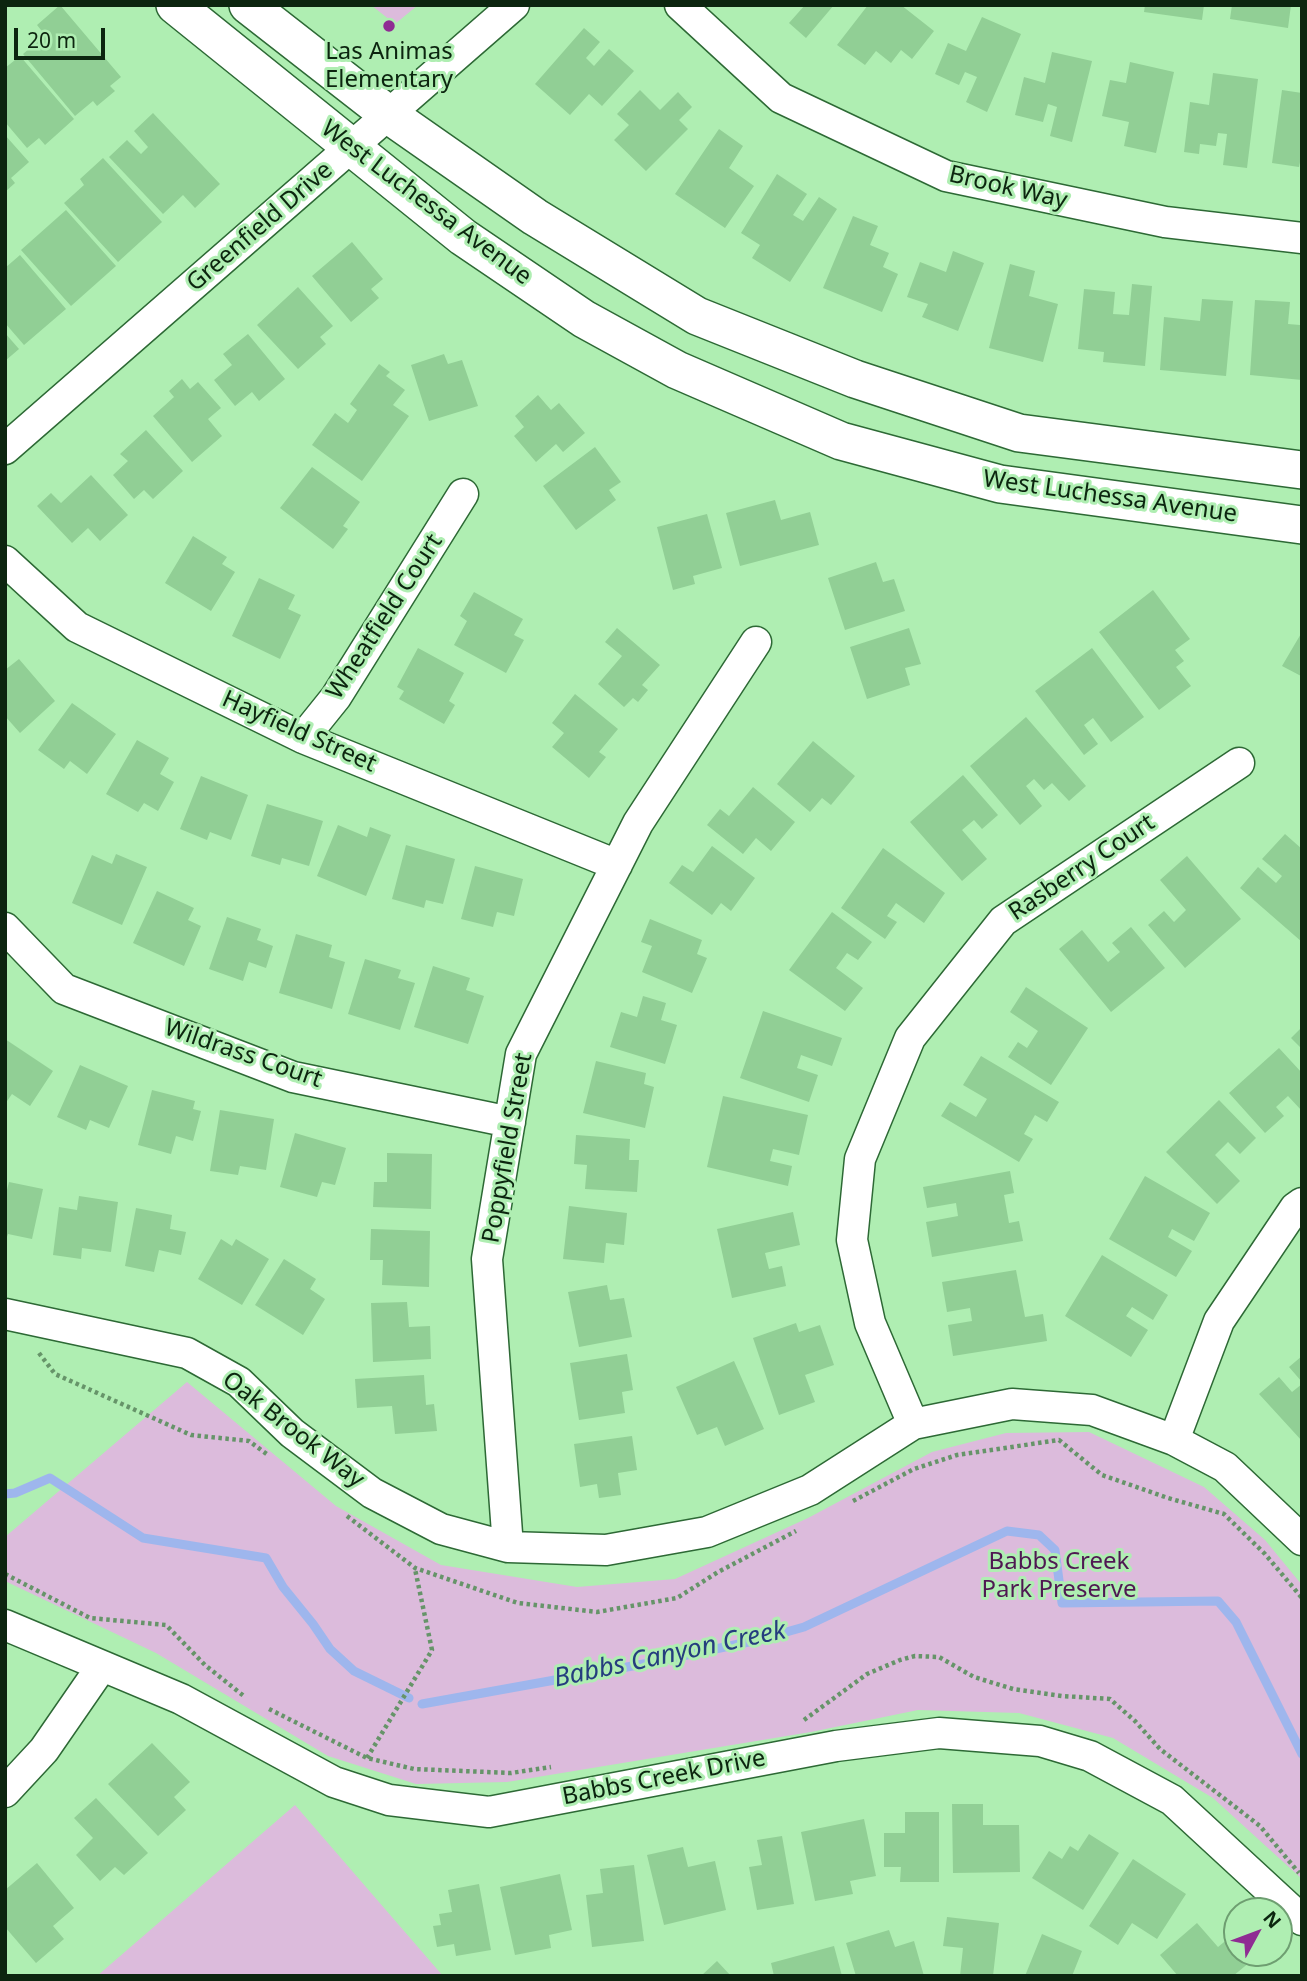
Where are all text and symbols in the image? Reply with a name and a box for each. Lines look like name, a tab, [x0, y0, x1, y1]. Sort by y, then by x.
scale bar	[18, 14, 108, 58]
marker: Las Animas Elementary	[381, 18, 397, 34]
text: 20 m	[27, 26, 76, 54]
place label: Las Animas Elementary	[325, 38, 453, 94]
street label: West Luchessa Avenue	[315, 114, 537, 292]
street label: Greenfield Drive	[181, 156, 339, 298]
street label: Brook Way	[946, 160, 1070, 216]
street label: West Luchessa Avenue	[981, 465, 1239, 529]
street label: Wheatfield Court	[321, 529, 449, 705]
street label: Hayfield Street	[217, 685, 381, 779]
street label: Rasberry Court	[1004, 809, 1160, 927]
street label: Wildrass Court	[160, 1014, 326, 1094]
street label: Poppyfield Street	[477, 1051, 539, 1245]
street label: Oak Brook Way	[216, 1366, 370, 1494]
park label: Babbs Creek Park Preserve	[981, 1548, 1137, 1604]
water label: Babbs Canyon Creek	[551, 1615, 789, 1695]
street label: Babbs Creek Drive	[560, 1744, 768, 1812]
north arrow	[1223, 1897, 1293, 1967]
text: N	[1257, 1905, 1287, 1934]

